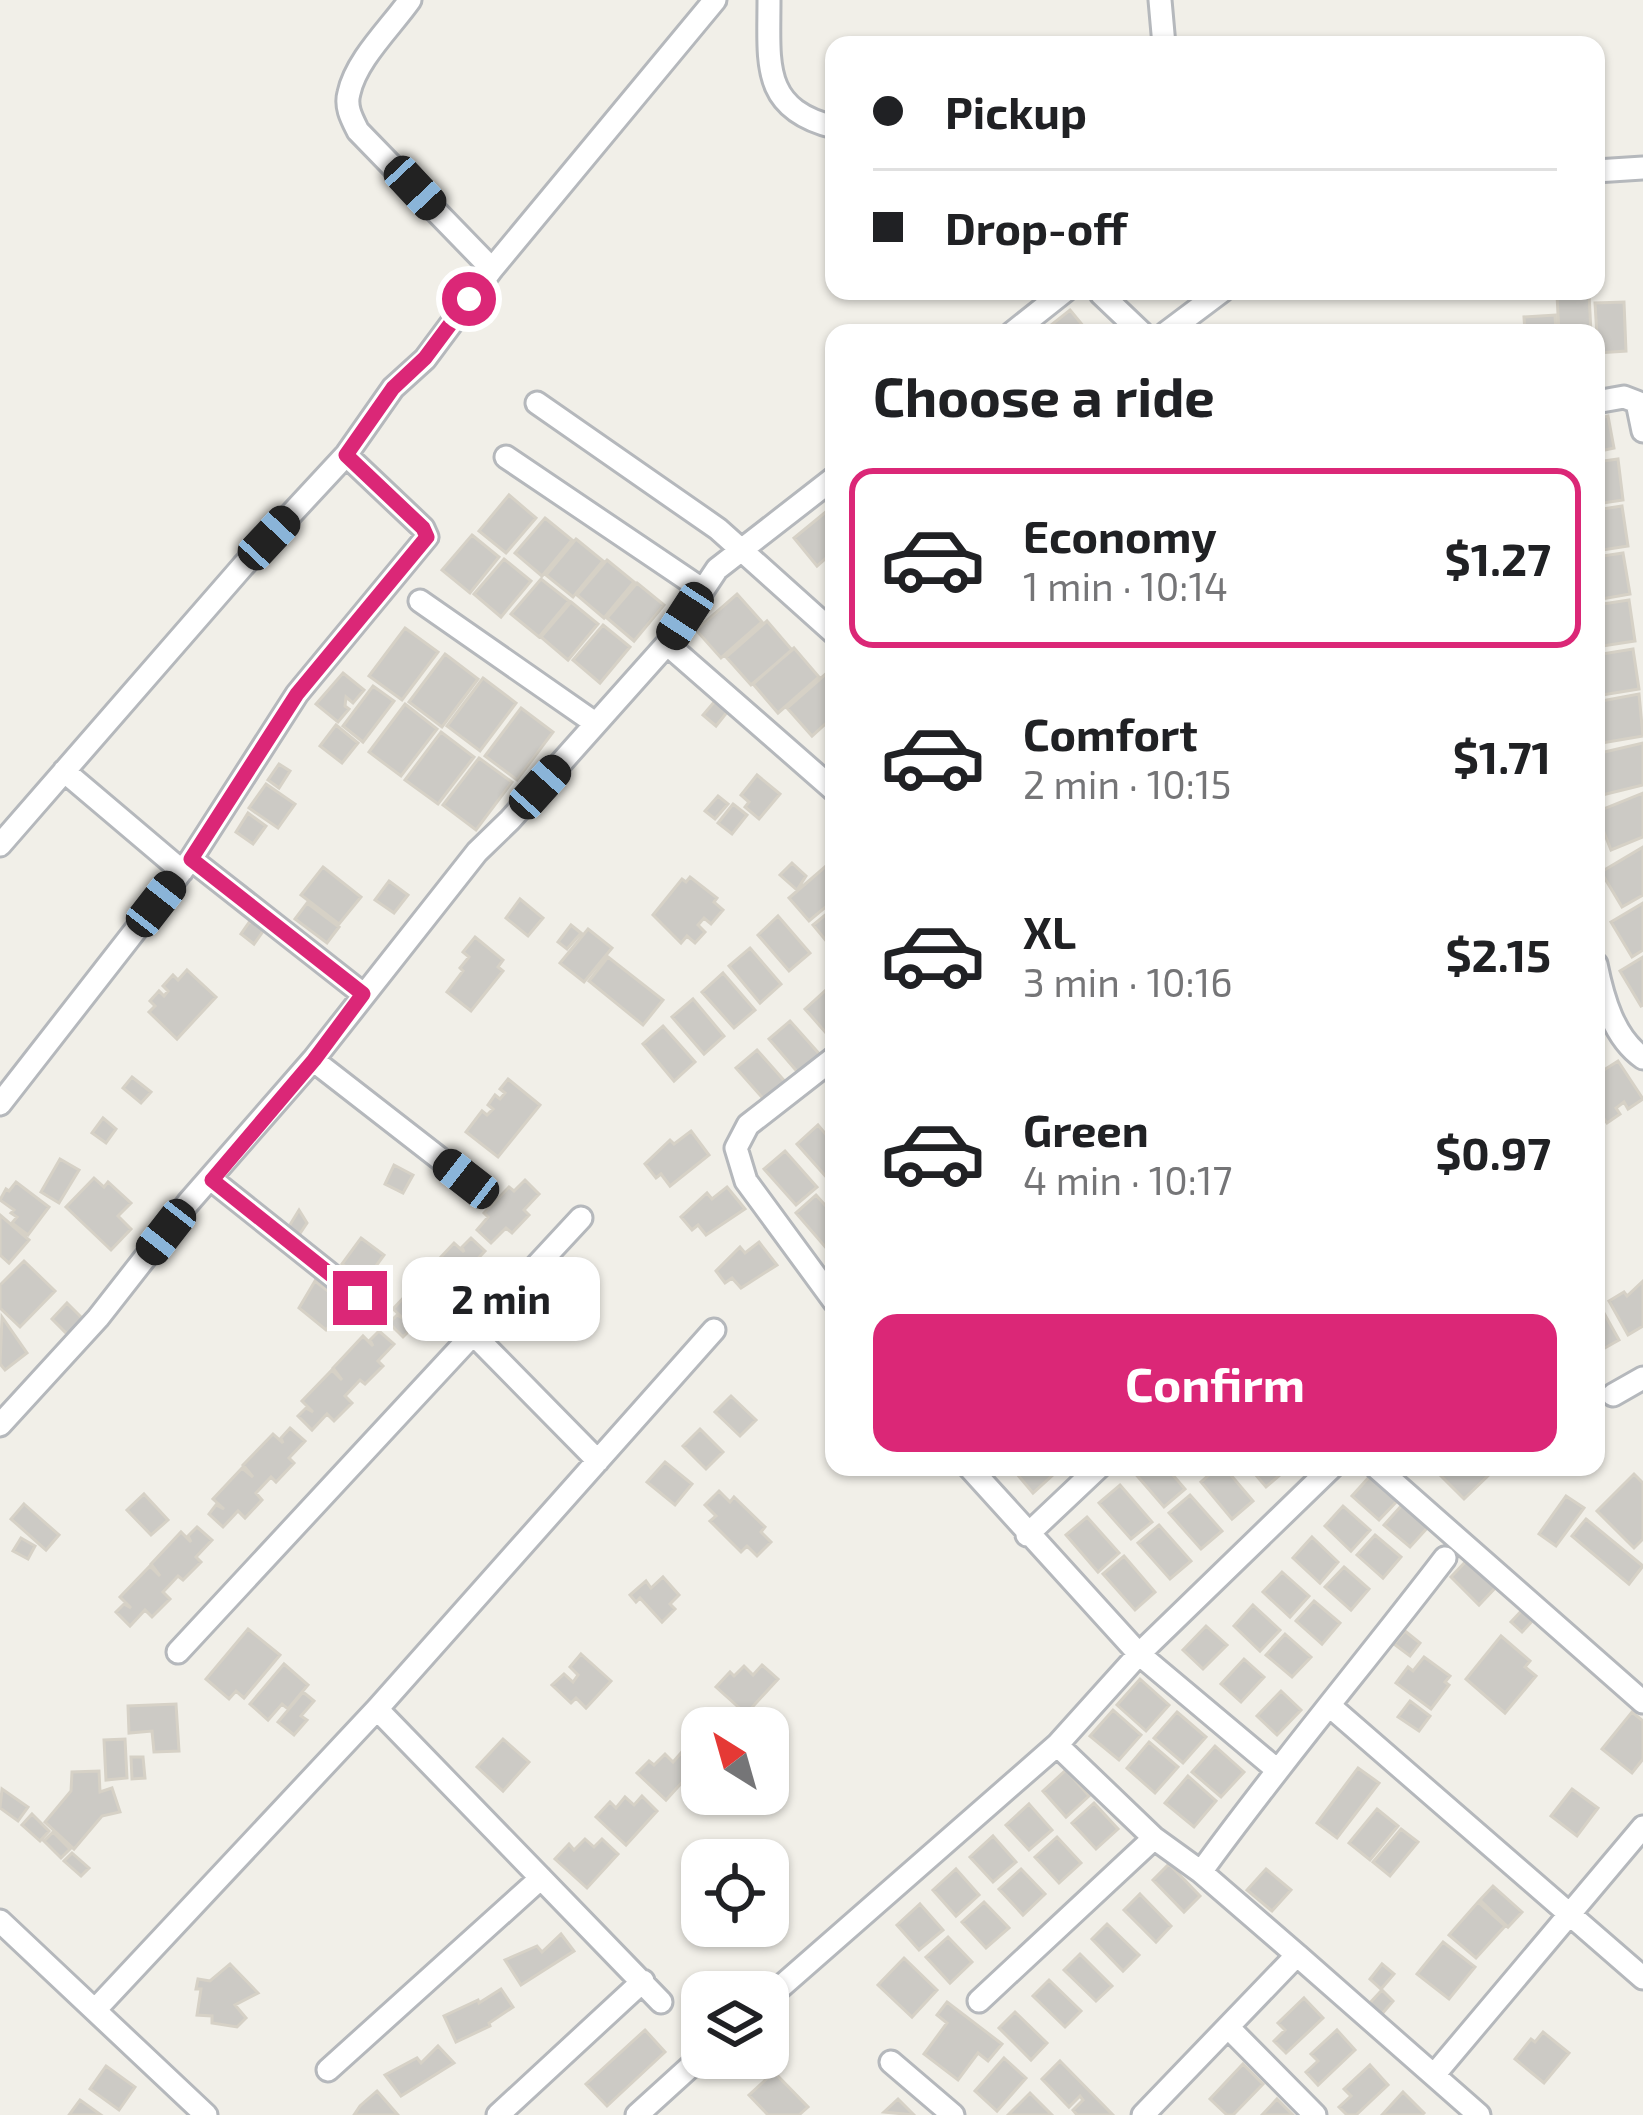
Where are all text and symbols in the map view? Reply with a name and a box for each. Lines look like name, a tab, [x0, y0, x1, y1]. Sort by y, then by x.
text: Pickup	[945, 84, 1087, 138]
car	[377, 149, 453, 227]
text: Drop-off	[945, 200, 1127, 254]
route start	[442, 272, 496, 326]
text: Choose a ride	[873, 363, 1215, 428]
car	[231, 499, 307, 577]
icon: car	[879, 504, 987, 612]
text: Economy	[1023, 508, 1217, 562]
text: $1.27	[1445, 531, 1551, 585]
text: 1 min · 10:14	[1023, 562, 1228, 609]
car	[650, 576, 720, 656]
icon: car	[879, 702, 987, 810]
text: Comfort	[1023, 706, 1198, 760]
text: $1.71	[1453, 729, 1551, 783]
car	[503, 748, 577, 826]
text: 2 min · 10:15	[1023, 760, 1231, 807]
car	[120, 865, 192, 943]
icon: car	[879, 900, 987, 1008]
text: XL	[1023, 904, 1076, 958]
text: $2.15	[1445, 927, 1551, 981]
text: 3 min · 10:16	[1023, 958, 1233, 1005]
icon: car	[879, 1098, 987, 1206]
text: Green	[1023, 1102, 1149, 1156]
text: $0.97	[1435, 1125, 1551, 1179]
car	[427, 1143, 505, 1215]
text: 4 min · 10:17	[1023, 1156, 1233, 1203]
car	[130, 1193, 202, 1271]
callout: 2 min	[402, 1256, 600, 1340]
route end	[333, 1271, 387, 1325]
text: 2 min	[451, 1275, 551, 1322]
button: Confirm	[873, 1314, 1557, 1452]
north arrow	[681, 1707, 789, 1815]
map controls	[681, 1707, 789, 2079]
button: locate	[681, 1839, 789, 1947]
button: layers	[681, 1971, 789, 2079]

